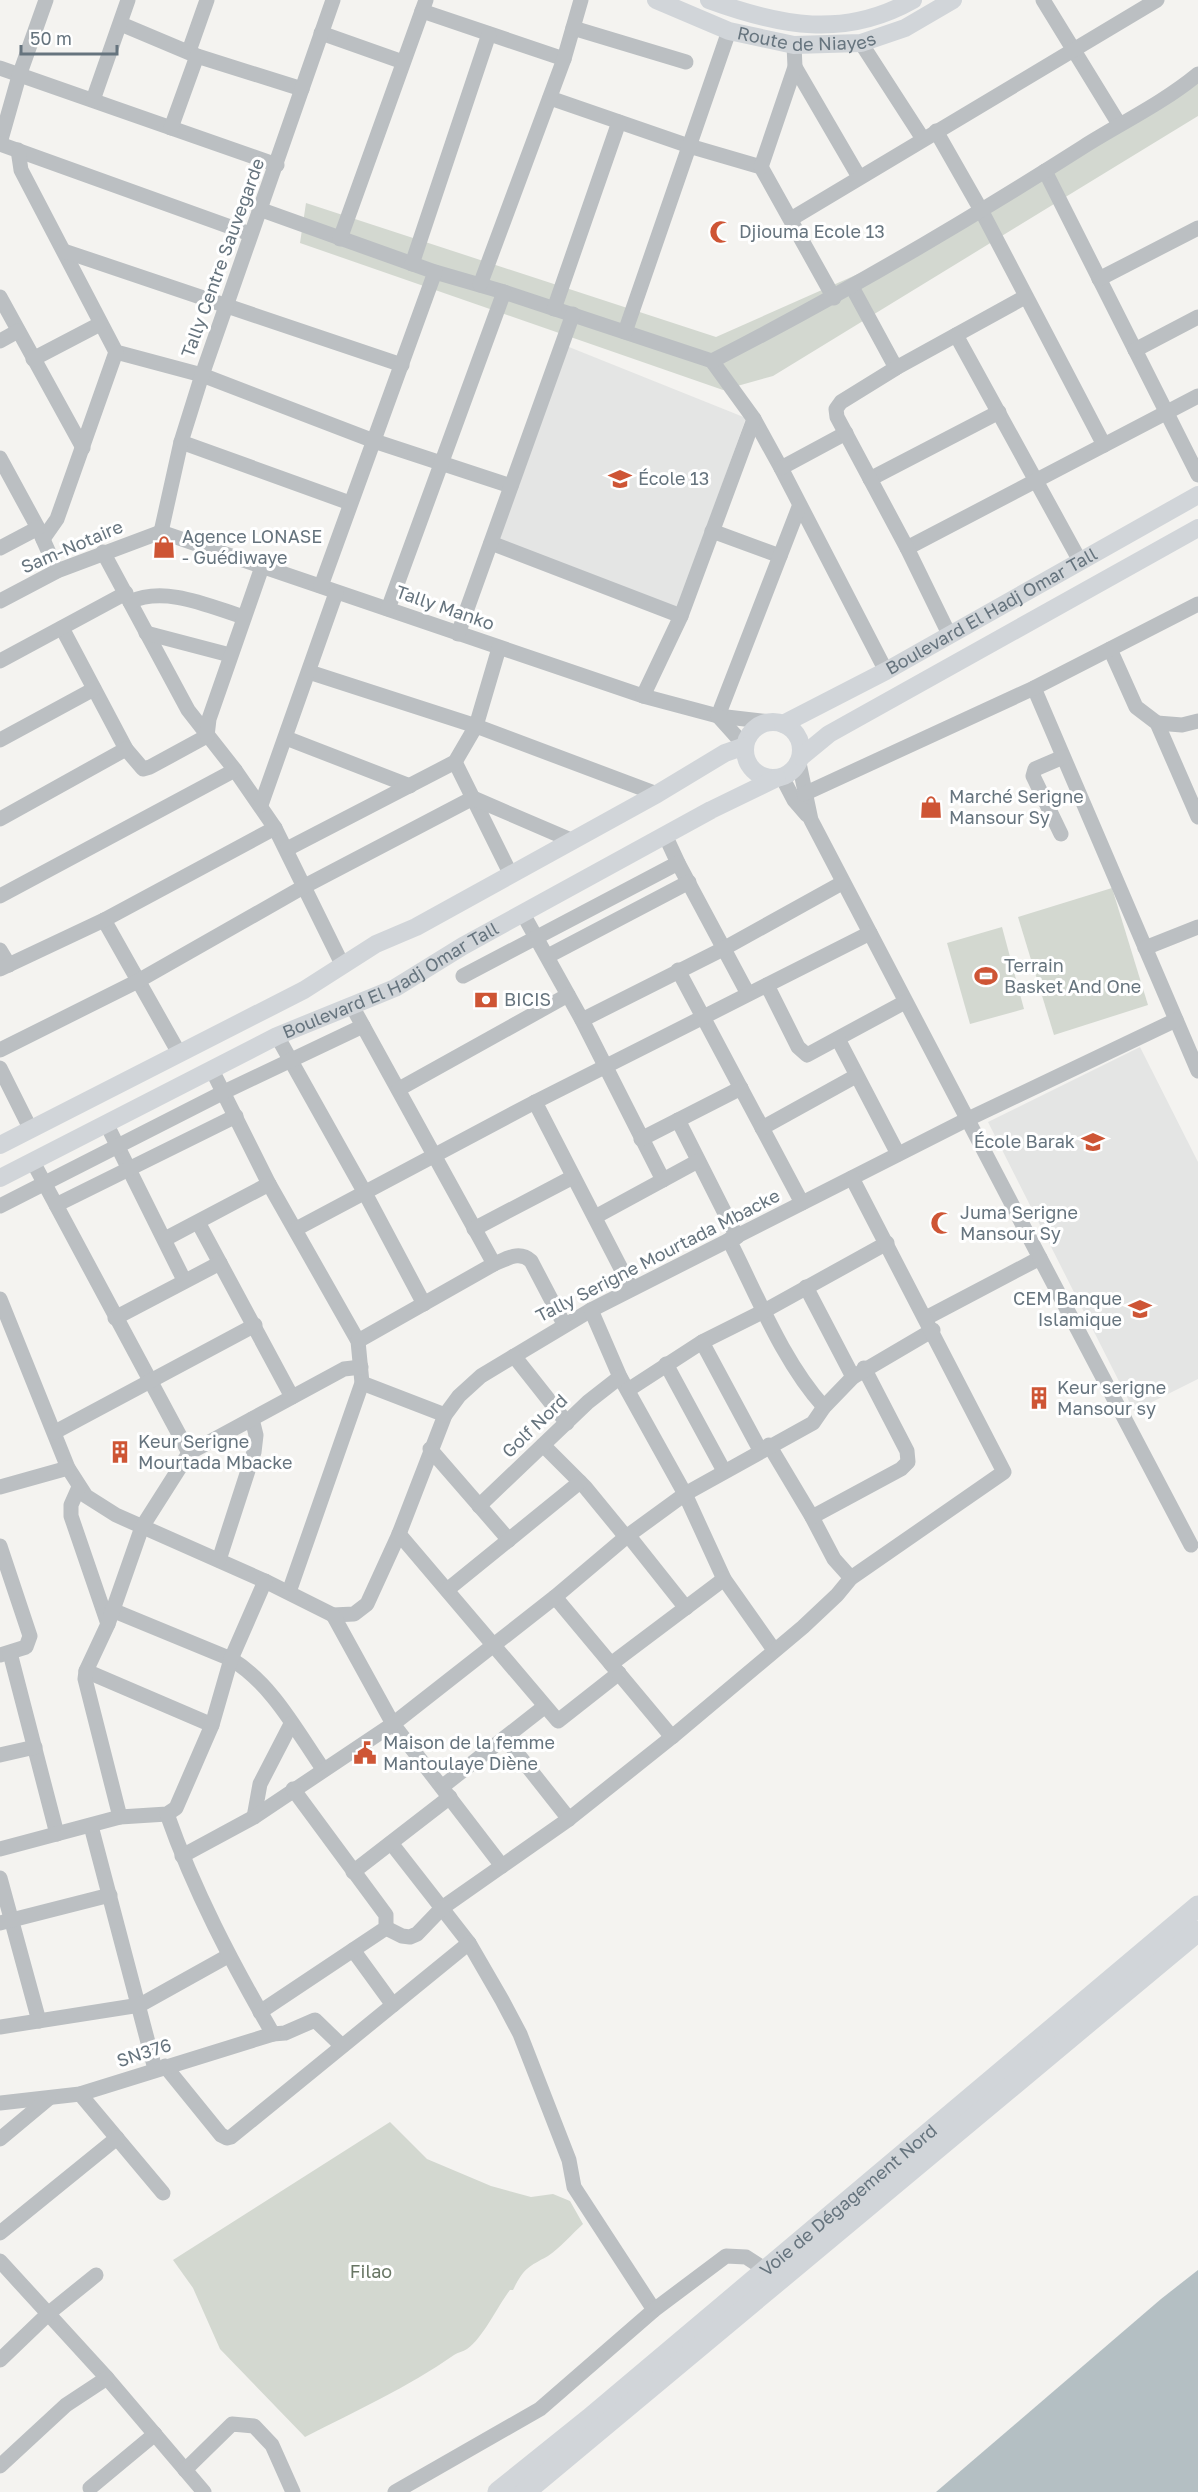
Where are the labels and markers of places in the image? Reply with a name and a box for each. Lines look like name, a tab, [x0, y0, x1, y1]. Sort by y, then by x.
mosque icon: Djiouma Ecole 13	[708, 219, 734, 245]
place label: Djiouma Ecole 13	[739, 220, 885, 242]
school or university icon: École 13	[607, 466, 633, 492]
place label: École 13	[638, 467, 709, 489]
place label: Agence LONASE - Guédiwaye	[182, 525, 322, 568]
shop icon: Agence LONASE - Guédiwaye	[151, 534, 177, 560]
place label: Marché Serigne Mansour Sy	[949, 785, 1084, 828]
shop icon: Marché Serigne Mansour Sy	[918, 794, 944, 820]
place label: Terrain Basket And One	[1004, 954, 1141, 997]
sports icon: Terrain Basket And One	[973, 963, 999, 989]
bank icon: BICIS	[473, 987, 499, 1013]
place label: BICIS	[504, 988, 551, 1010]
school or university icon: École Barak	[1080, 1129, 1106, 1155]
place label: École Barak	[974, 1130, 1075, 1152]
place label: Juma Serigne Mansour Sy	[960, 1201, 1078, 1244]
mosque icon: Juma Serigne Mansour Sy	[929, 1210, 955, 1236]
place label: CEM Banque Islamique	[1013, 1287, 1122, 1330]
school or university icon: CEM Banque Islamique	[1127, 1296, 1153, 1322]
place label: Keur serigne Mansour sy	[1057, 1376, 1166, 1419]
building icon: Keur serigne Mansour sy	[1026, 1385, 1052, 1411]
place label: Keur Serigne Mourtada Mbacke	[138, 1430, 292, 1473]
building icon: Keur Serigne Mourtada Mbacke	[107, 1439, 133, 1465]
place label: Maison de la femme Mantoulaye Diène	[383, 1731, 555, 1774]
public building icon: Maison de la femme Mantoulaye Diène	[352, 1740, 378, 1766]

